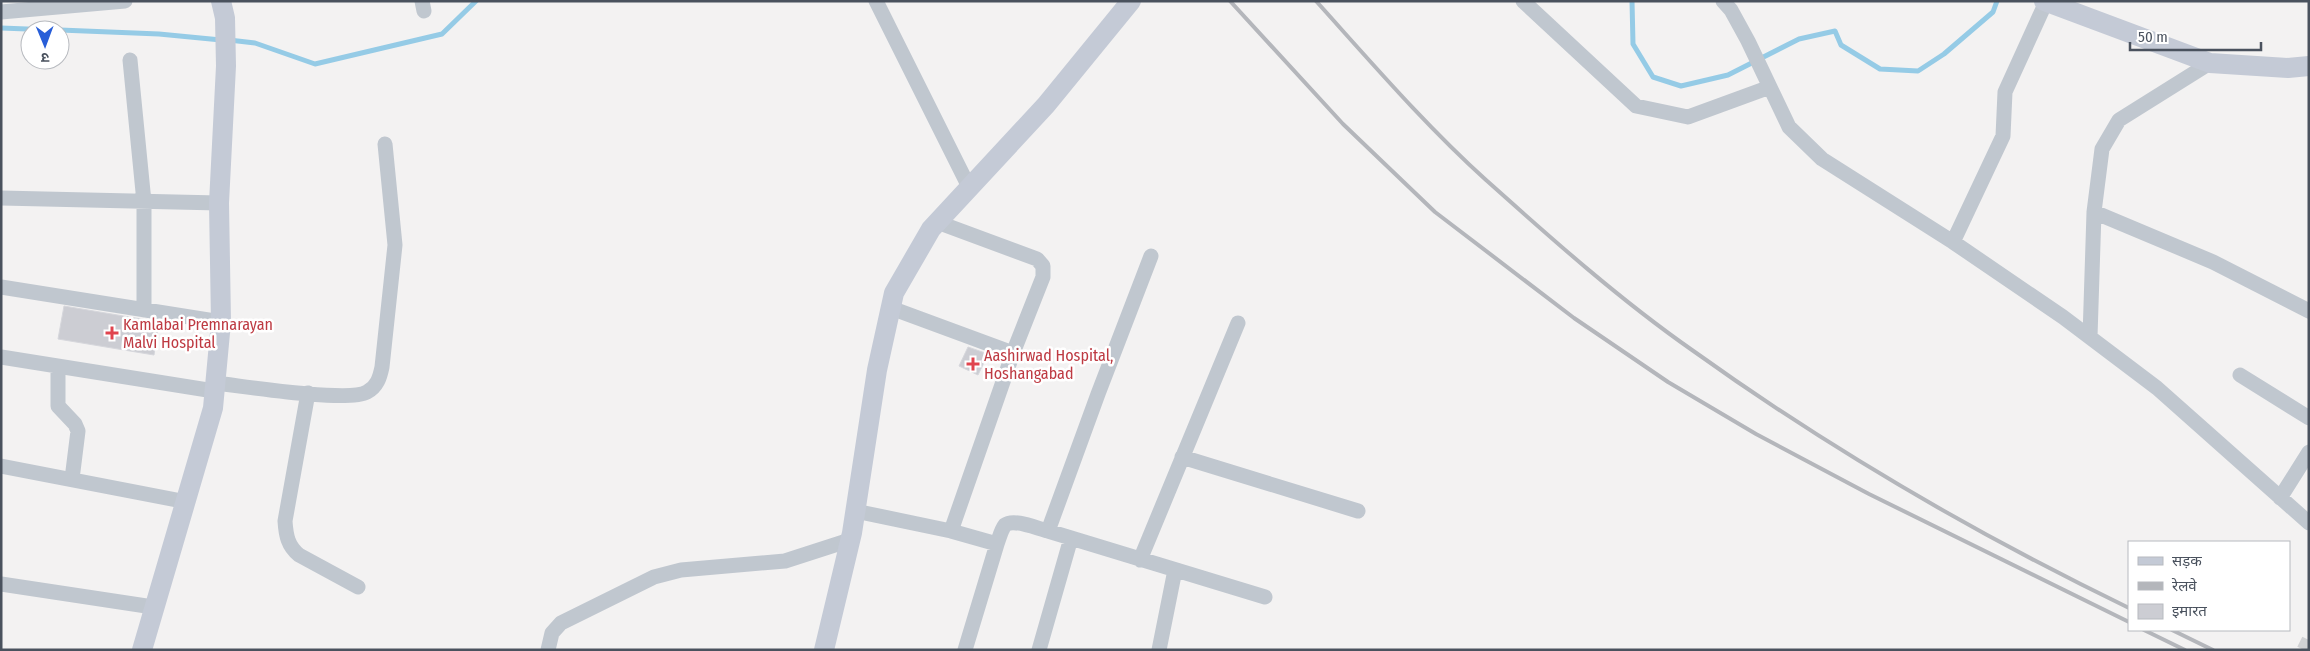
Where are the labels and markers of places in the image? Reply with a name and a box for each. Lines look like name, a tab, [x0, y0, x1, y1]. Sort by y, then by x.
place label: Kamlabai Premnarayan Malvi Hospital	[123, 315, 273, 352]
marker: Kamlabai Premnarayan Malvi Hospital	[105, 326, 119, 340]
place label: Aashirwad Hospital, Hoshangabad	[984, 346, 1113, 383]
marker: Aashirwad Hospital, Hoshangabad	[966, 357, 980, 371]

